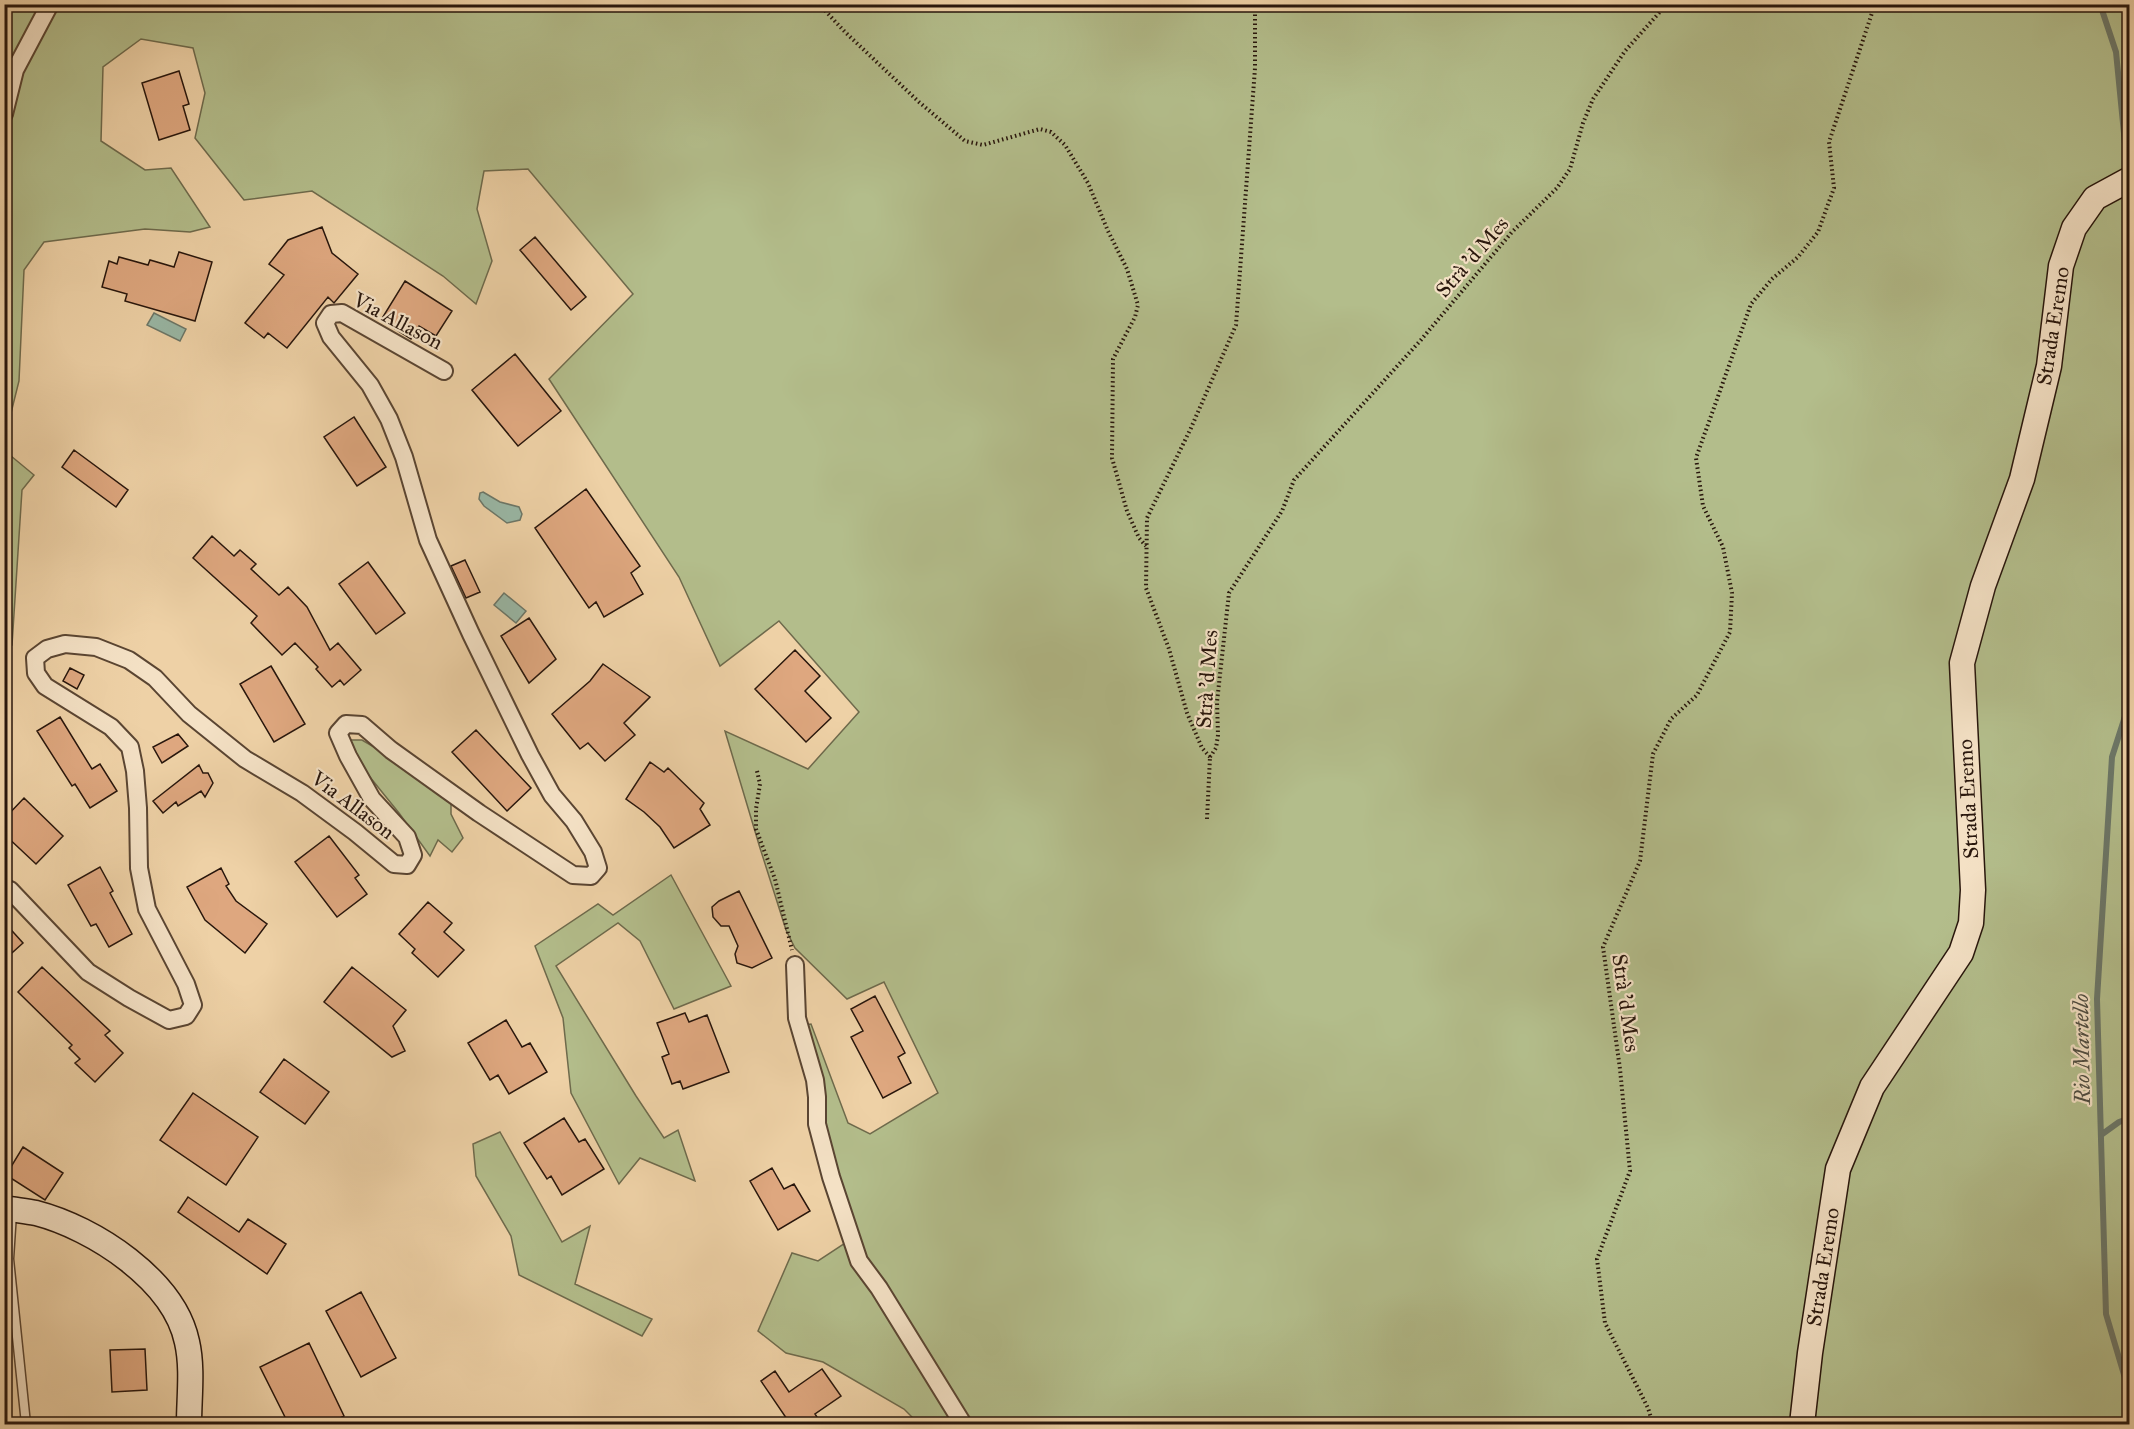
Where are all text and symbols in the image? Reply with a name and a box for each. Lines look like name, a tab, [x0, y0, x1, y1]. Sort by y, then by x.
street label: Strà 'd Mes	[1430, 211, 1514, 303]
street label: Strada Eremo	[2031, 264, 2075, 387]
street label: Via Allason	[348, 286, 447, 355]
street label: Strà 'd Mes	[1191, 629, 1223, 729]
street label: Strada Eremo	[1952, 738, 1984, 860]
street label: Via Allason	[305, 765, 400, 845]
street label: Strà 'd Mes	[1606, 952, 1646, 1054]
water label: Rio Martello	[2067, 993, 2096, 1106]
street label: Strada Eremo	[1801, 1205, 1845, 1328]

